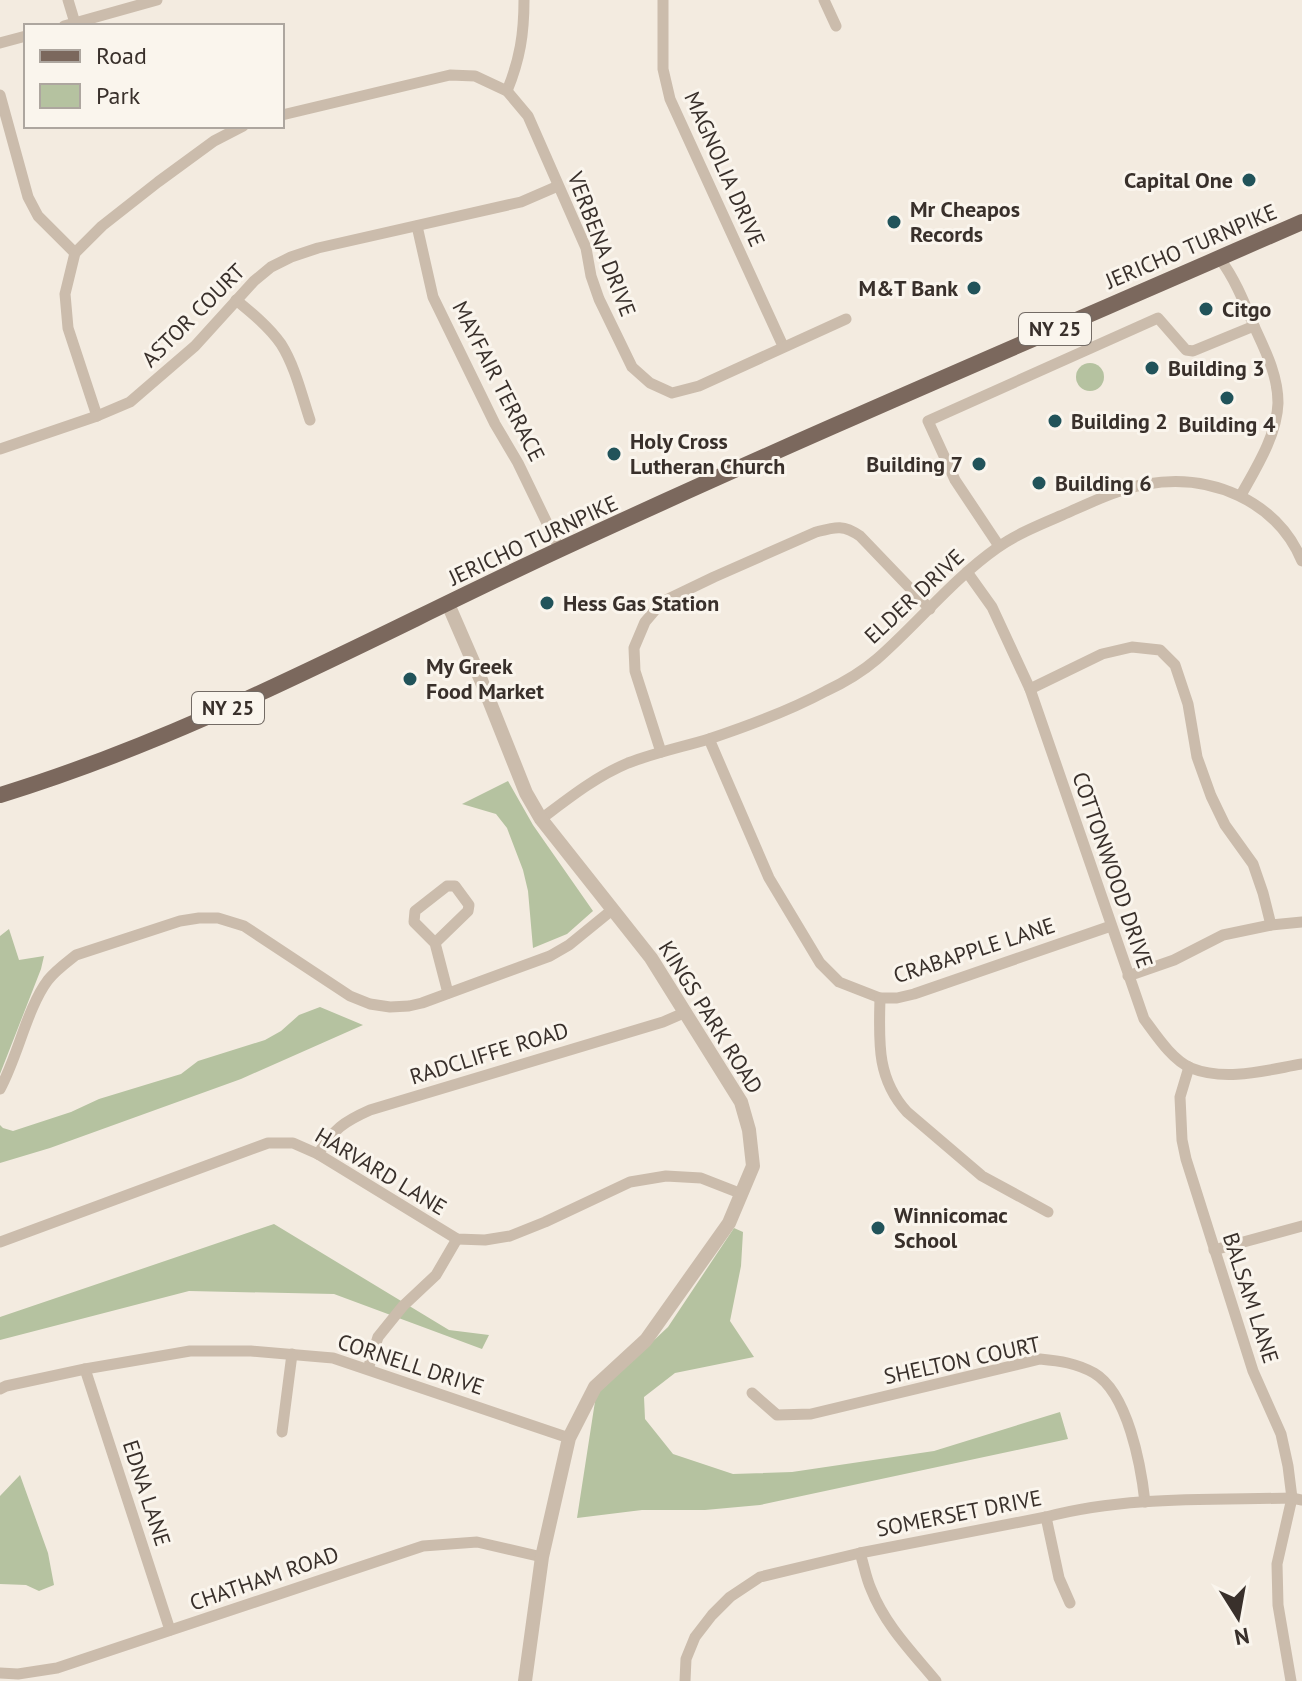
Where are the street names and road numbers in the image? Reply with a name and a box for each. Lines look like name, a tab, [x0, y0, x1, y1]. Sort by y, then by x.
street label: MAGNOLIA DRIVE	[678, 87, 772, 251]
street label: VERBENA DRIVE	[561, 167, 642, 320]
street label: JERICHO TURNPIKE	[1100, 197, 1281, 295]
street label: ASTOR COURT	[135, 257, 251, 373]
street label: MAYFAIR TERRACE	[447, 296, 551, 466]
road number: NY 25	[1019, 313, 1091, 345]
street label: JERICHO TURNPIKE	[443, 489, 622, 592]
street label: ELDER DRIVE	[858, 543, 970, 649]
road number: NY 25	[192, 692, 264, 724]
street label: COTTONWOOD DRIVE	[1066, 768, 1160, 972]
street label: CRABAPPLE LANE	[890, 911, 1058, 989]
street label: KINGS PARK ROAD	[653, 935, 769, 1099]
street label: RADCLIFFE ROAD	[406, 1016, 572, 1090]
street label: HARVARD LANE	[310, 1121, 452, 1221]
street label: BALSAM LANE	[1217, 1229, 1285, 1367]
street label: CORNELL DRIVE	[334, 1327, 488, 1401]
street label: SHELTON COURT	[881, 1330, 1043, 1390]
street label: EDNA LANE	[117, 1436, 177, 1550]
street label: SOMERSET DRIVE	[874, 1483, 1044, 1543]
street label: CHATHAM ROAD	[186, 1539, 342, 1617]

